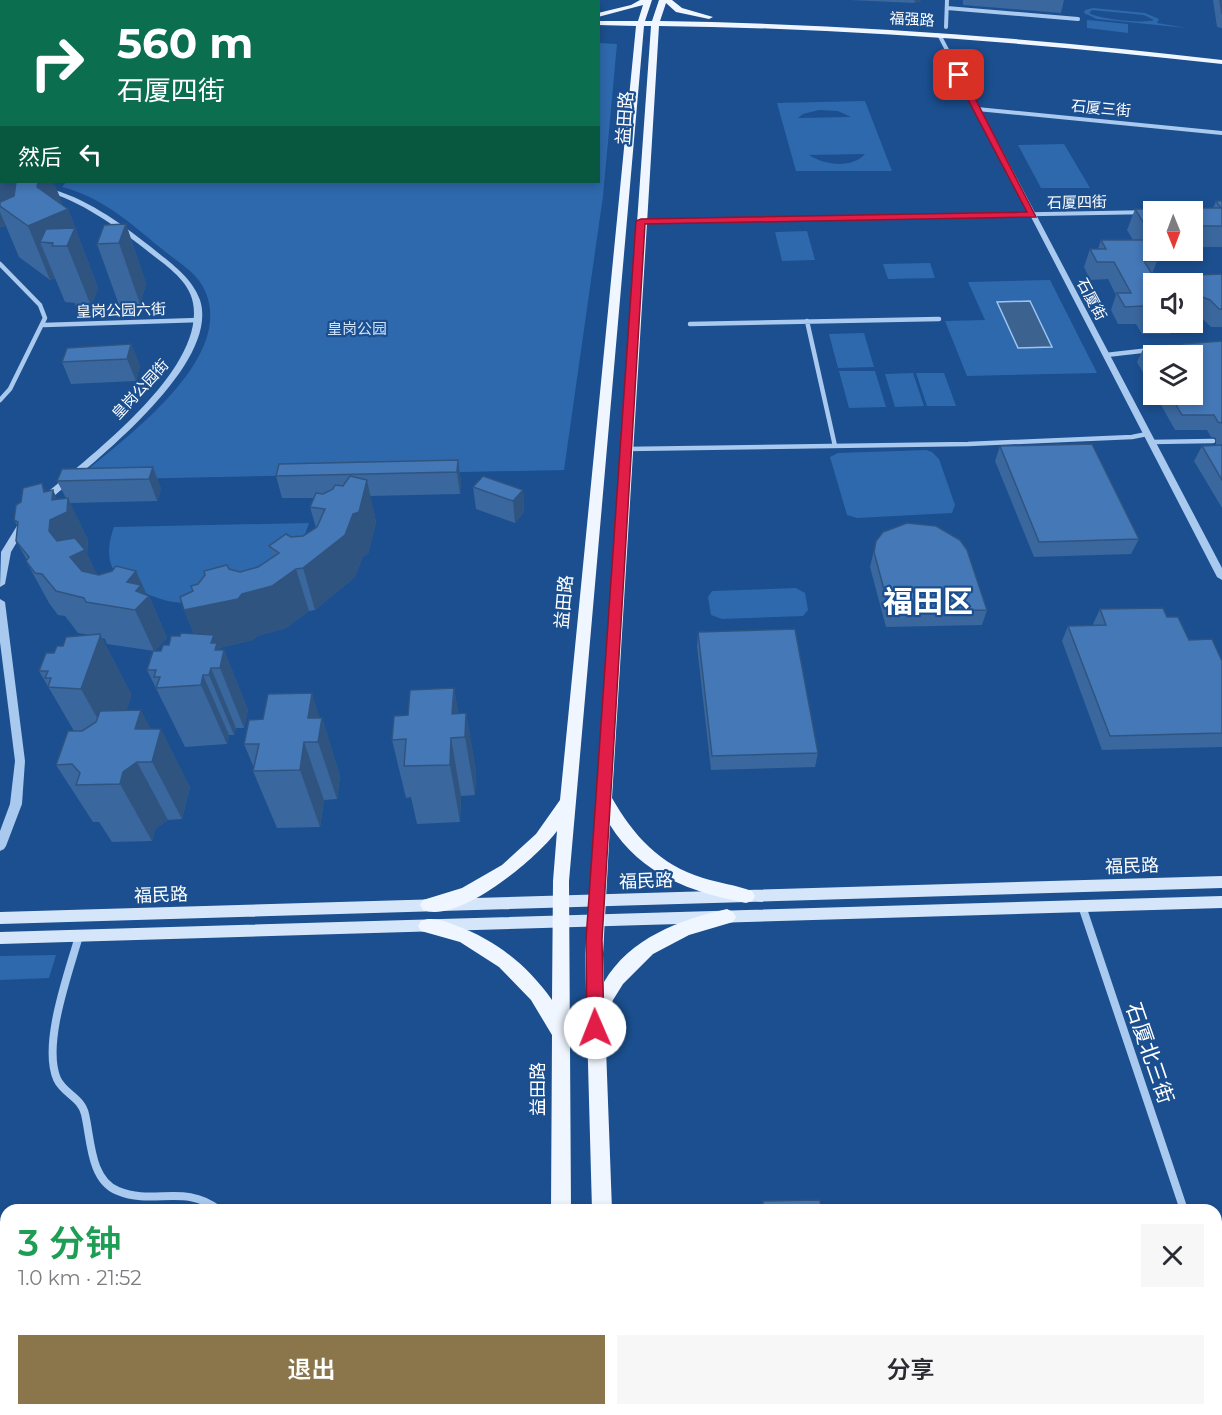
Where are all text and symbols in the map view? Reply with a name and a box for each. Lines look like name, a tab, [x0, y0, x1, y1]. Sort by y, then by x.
street label: 福强路	[889, 8, 935, 30]
text: 560 m	[117, 17, 253, 69]
icon: right	[18, 24, 96, 102]
pin	[933, 49, 984, 100]
icon: arrive	[942, 58, 975, 91]
text: 石厦四街	[117, 74, 225, 107]
street label: 益田路	[612, 90, 638, 146]
street label: 石厦三街	[1070, 96, 1132, 120]
icon: left	[74, 138, 107, 171]
text: 然后	[18, 144, 62, 171]
street label: 石厦四街	[1047, 192, 1107, 212]
north arrow	[1143, 201, 1203, 261]
map controls	[1143, 201, 1203, 405]
button: sound	[1143, 273, 1203, 333]
street label: 石厦街	[1073, 275, 1111, 323]
street label: 皇岗公园六街	[76, 299, 166, 321]
park label: 皇岗公园	[327, 319, 387, 338]
button: layers	[1143, 345, 1203, 405]
street label: 皇岗公园街	[107, 355, 173, 423]
street label: 益田路	[551, 574, 577, 630]
district label: 福田区	[883, 583, 973, 620]
street label: 福民路	[1105, 854, 1159, 878]
street label: 福民路	[619, 869, 673, 893]
street label: 福民路	[134, 883, 188, 907]
position arrow	[563, 996, 627, 1060]
street label: 石厦北三街	[1121, 999, 1179, 1107]
street label: 益田路	[527, 1062, 549, 1116]
text: 3 分钟	[18, 1221, 121, 1265]
button: close	[1141, 1224, 1204, 1287]
text: 1.0 km · 21:52	[18, 1266, 142, 1290]
button: 退出	[18, 1335, 605, 1404]
button: 分享	[617, 1335, 1204, 1404]

